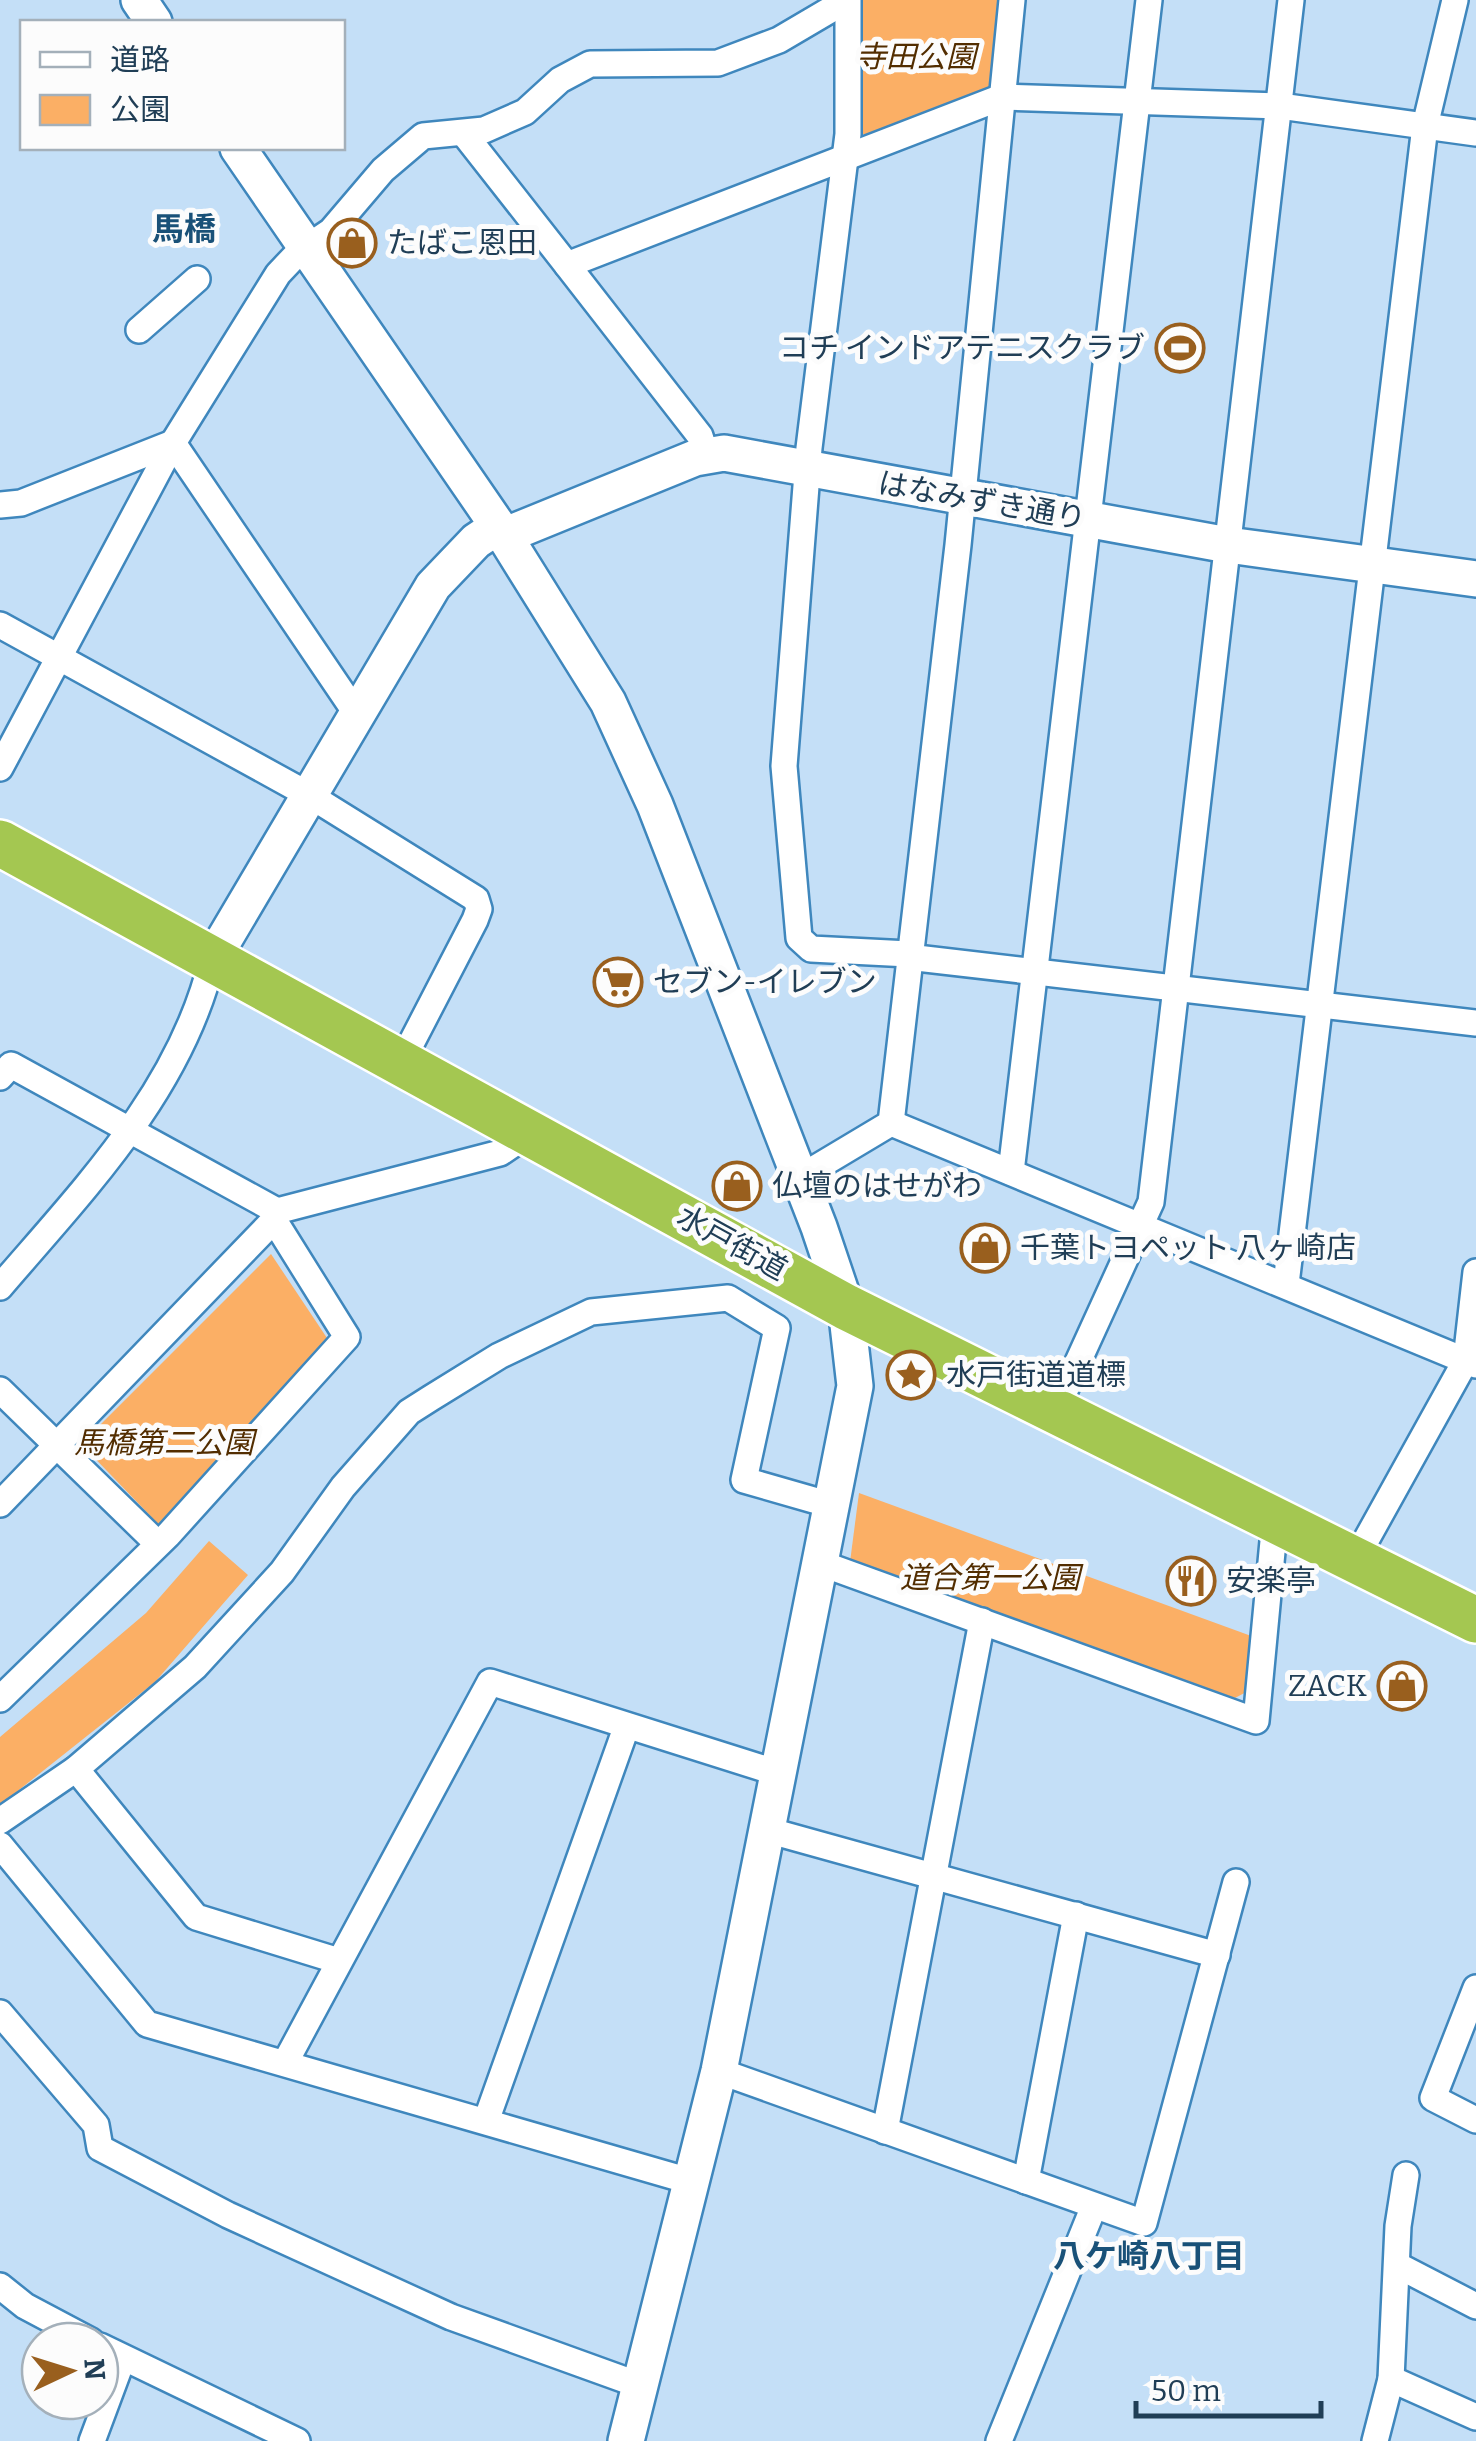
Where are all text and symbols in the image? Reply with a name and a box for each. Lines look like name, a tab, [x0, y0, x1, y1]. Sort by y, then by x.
legend	[20, 20, 345, 150]
park label: 寺田公園	[856, 39, 980, 75]
text: 道路	[110, 42, 170, 78]
text: 公園	[110, 92, 170, 128]
district label: 馬橋	[152, 210, 216, 248]
shop icon: たばこ恩田	[326, 217, 378, 269]
place label: たばこ恩田	[387, 225, 537, 261]
sports icon: コチ インドアテニスクラブ	[1154, 322, 1206, 374]
place label: コチ インドアテニスクラブ	[779, 330, 1145, 366]
street label: はなみずき通り	[875, 465, 1089, 537]
supermarket icon: セブン-イレブン	[592, 956, 644, 1008]
place label: セブン-イレブン	[653, 964, 877, 1000]
shop icon: 仏壇のはせがわ	[711, 1160, 763, 1212]
place label: 仏壇のはせがわ	[772, 1168, 982, 1204]
street label: 水戸街道	[671, 1198, 793, 1288]
shop icon: 千葉トヨペット 八ヶ崎店	[959, 1222, 1011, 1274]
place label: 千葉トヨペット 八ヶ崎店	[1020, 1230, 1356, 1266]
place icon: 水戸街道道標	[885, 1349, 937, 1401]
place label: 水戸街道道標	[946, 1357, 1126, 1393]
park label: 馬橋第二公園	[74, 1425, 258, 1461]
restaurant icon: 安楽亭	[1165, 1555, 1217, 1607]
park label: 道合第一公園	[900, 1560, 1084, 1596]
place label: 安楽亭	[1226, 1563, 1316, 1599]
shop icon: ZACK	[1376, 1660, 1428, 1712]
place label: ZACK	[1288, 1668, 1367, 1704]
district label: 八ケ崎八丁目	[1053, 2237, 1245, 2275]
north arrow	[20, 2321, 120, 2421]
scale bar	[1136, 2356, 1321, 2418]
text: N	[77, 2357, 112, 2381]
text: 50 m	[1151, 2373, 1221, 2409]

